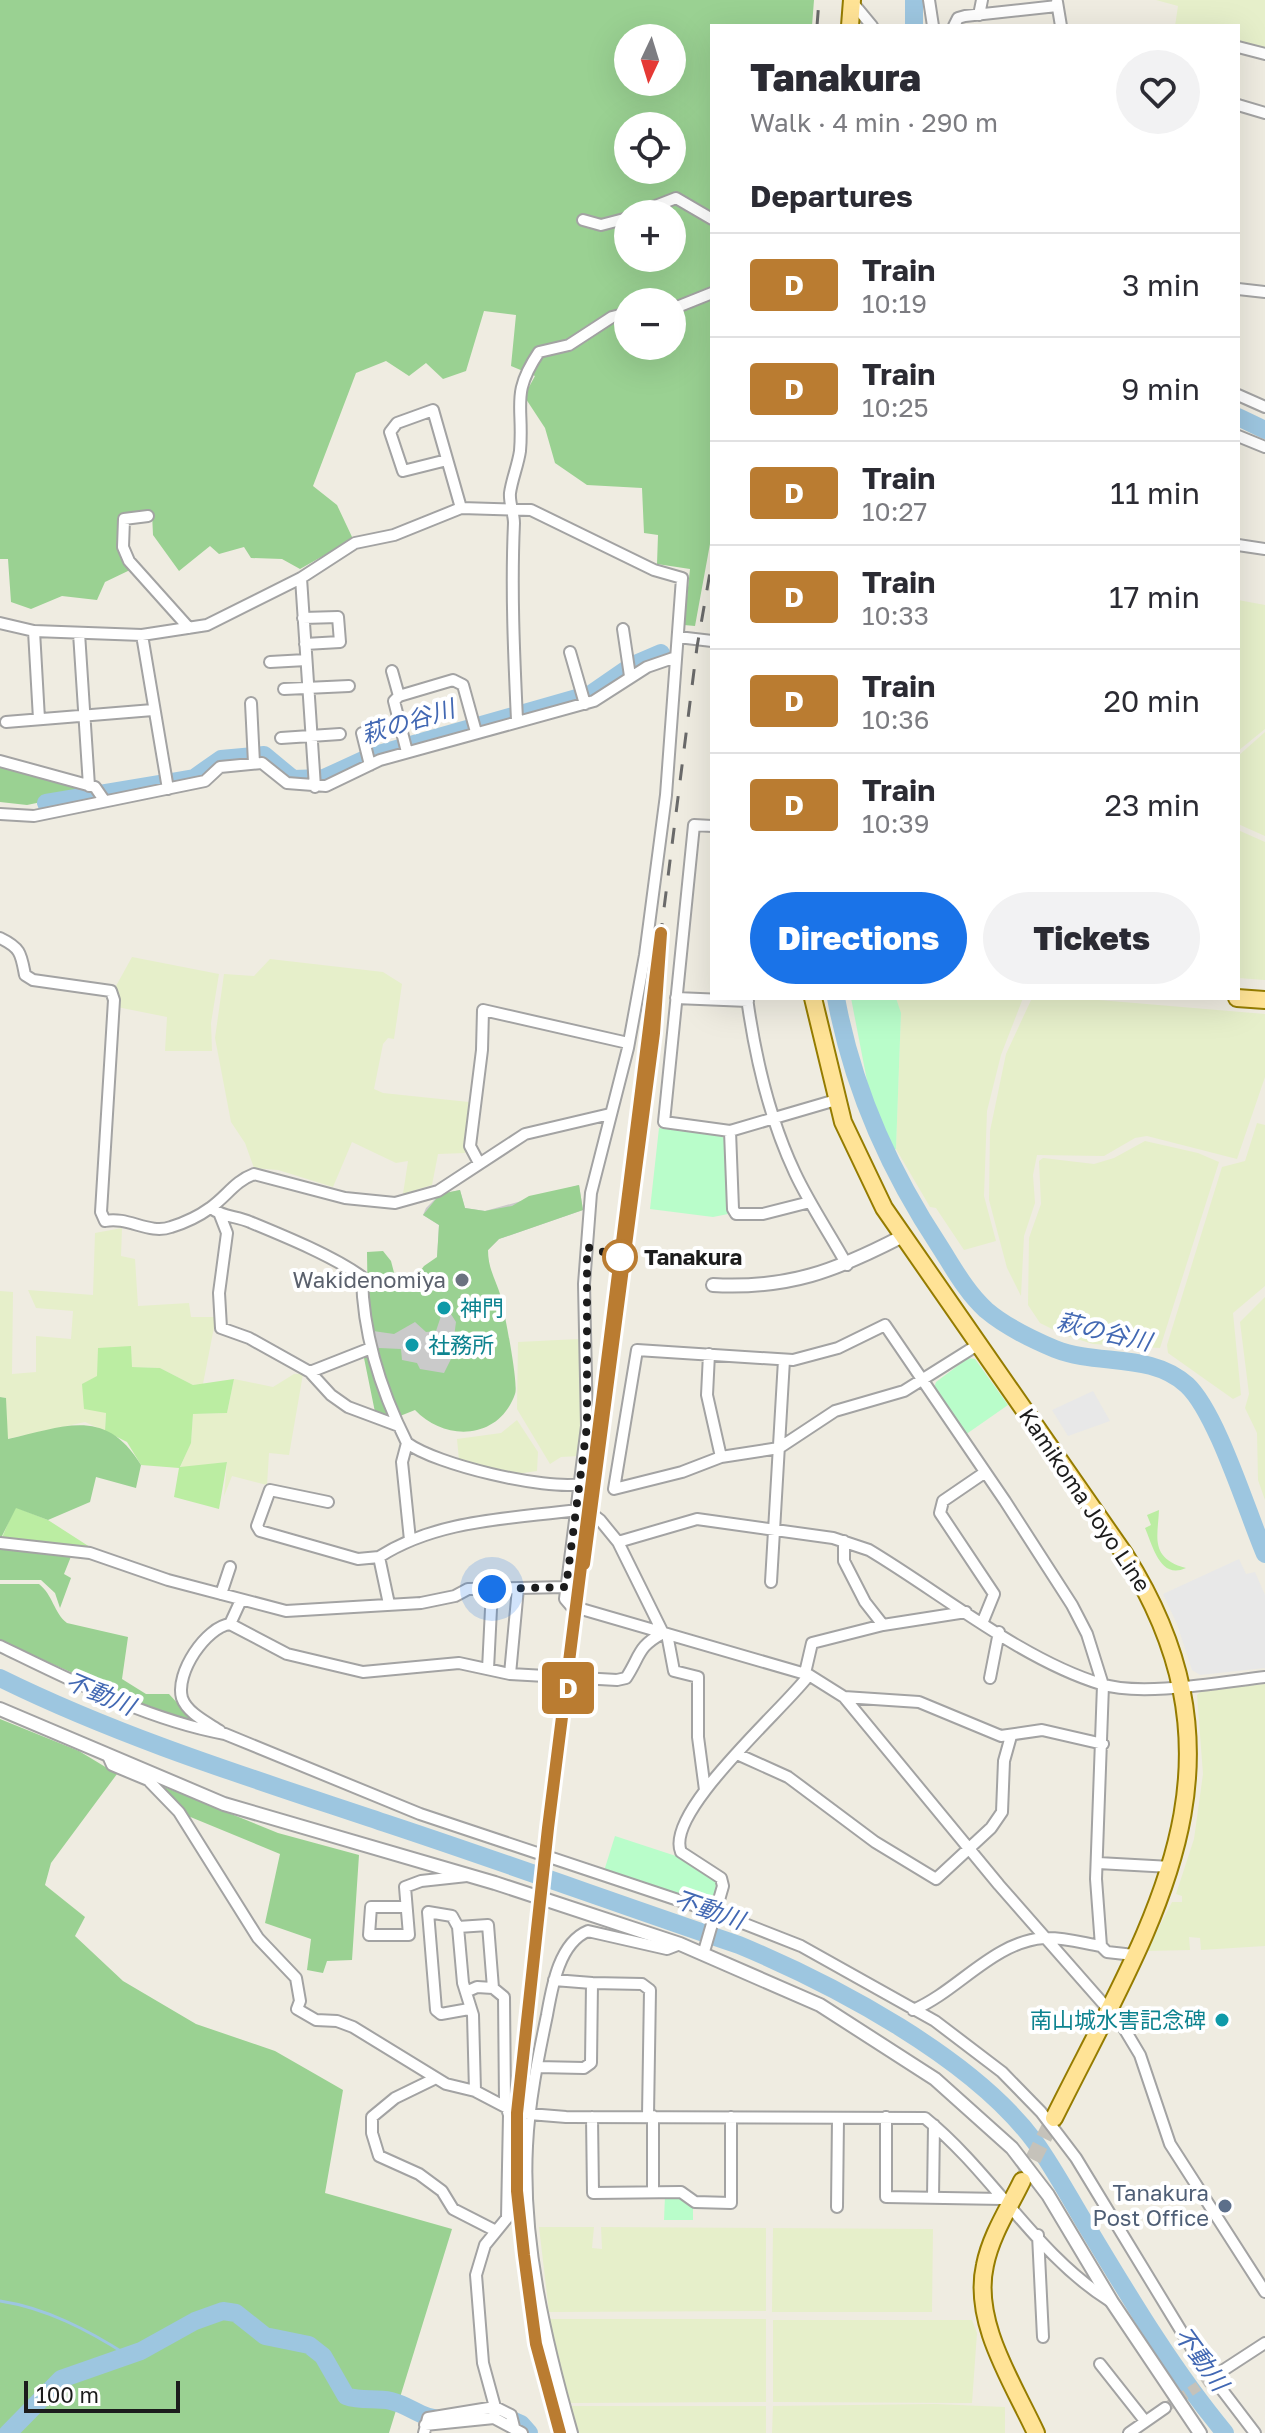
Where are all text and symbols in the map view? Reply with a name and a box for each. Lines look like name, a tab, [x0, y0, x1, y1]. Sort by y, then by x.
north arrow	[614, 24, 686, 96]
map controls	[614, 24, 686, 360]
button: heart	[1116, 50, 1200, 134]
text: Tanakura	[750, 54, 921, 99]
text: Walk · 4 min · 290 m	[750, 107, 998, 138]
button: locate	[614, 112, 686, 184]
text: Departures	[750, 178, 913, 214]
button: +	[614, 200, 686, 272]
text: Train	[862, 252, 935, 288]
text: 3 min	[1122, 267, 1200, 303]
text: D	[784, 268, 804, 301]
button: −	[614, 288, 686, 360]
text: 10:19	[862, 288, 927, 319]
text: Train	[862, 356, 935, 392]
text: 9 min	[1121, 371, 1200, 407]
text: D	[784, 372, 804, 405]
text: 10:25	[862, 392, 929, 423]
text: Train	[862, 460, 935, 496]
text: 11 min	[1110, 475, 1200, 511]
text: D	[784, 476, 804, 509]
text: 10:27	[862, 496, 927, 527]
text: Train	[862, 564, 935, 600]
text: 17 min	[1109, 579, 1200, 615]
text: D	[784, 580, 804, 613]
text: 10:33	[862, 600, 929, 631]
text: Train	[862, 668, 935, 704]
text: 20 min	[1103, 683, 1200, 719]
text: D	[784, 684, 804, 717]
water label: 萩の谷川	[357, 692, 461, 748]
text: 10:36	[862, 704, 929, 735]
text: Train	[862, 772, 935, 808]
text: 23 min	[1105, 787, 1200, 823]
text: D	[784, 788, 804, 821]
text: 10:39	[862, 808, 929, 839]
button: Directions	[750, 892, 967, 984]
button: Tickets	[983, 892, 1200, 984]
marker: Tanakura	[603, 1240, 637, 1274]
place label: Tanakura	[644, 1243, 742, 1270]
place label: Wakidenomiya	[293, 1266, 446, 1293]
marker: Wakidenomiya	[453, 1271, 471, 1289]
place label: 神門	[460, 1294, 504, 1321]
marker: 神門	[435, 1299, 453, 1317]
water label: 萩の谷川	[1054, 1306, 1157, 1356]
place label: 社務所	[428, 1331, 494, 1358]
marker: 社務所	[403, 1336, 421, 1354]
street label: Kamikoma Joyo Line	[1014, 1403, 1157, 1597]
your location	[472, 1569, 512, 1609]
line badge: D	[542, 1662, 594, 1714]
water label: 不動川	[62, 1665, 142, 1721]
text: D	[558, 1671, 578, 1704]
water label: 不動川	[671, 1883, 751, 1935]
place label: 南山城水害記念碑	[1030, 2006, 1206, 2033]
marker: 南山城水害記念碑	[1213, 2011, 1231, 2029]
place label: Tanakura Post Office	[1092, 2179, 1209, 2231]
marker: Tanakura Post Office	[1216, 2197, 1234, 2215]
water label: 不動川	[1169, 2320, 1237, 2398]
scale bar	[24, 2377, 180, 2413]
text: 100 m	[36, 2381, 99, 2408]

